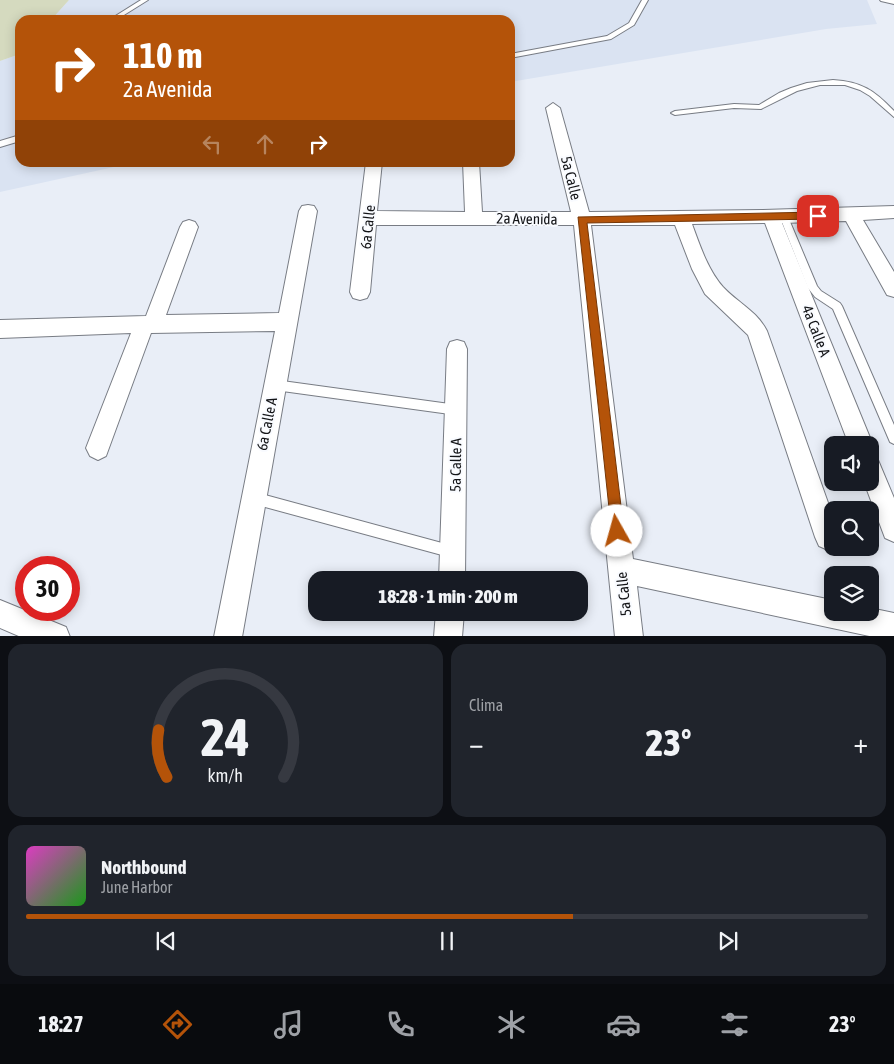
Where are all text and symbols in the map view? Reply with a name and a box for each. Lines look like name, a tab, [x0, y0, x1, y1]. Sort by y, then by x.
icon: right	[40, 35, 105, 100]
text: 110 m	[123, 35, 202, 75]
text: 2a Avenida	[123, 76, 213, 102]
icon: left	[198, 130, 226, 158]
icon: ahead	[251, 130, 279, 158]
icon: right	[304, 130, 332, 158]
street label: 5a Calle	[558, 154, 585, 202]
pin	[797, 195, 839, 237]
icon: arrive	[804, 202, 832, 230]
street label: 6a Calle	[357, 204, 378, 250]
street label: 2a Avenida	[496, 209, 558, 228]
street label: 4a Calle A	[799, 303, 834, 360]
street label: 6a Calle A	[253, 395, 280, 452]
map controls	[824, 436, 879, 621]
button: sound	[824, 436, 879, 491]
street label: 5a Calle A	[447, 437, 464, 492]
button: search	[824, 501, 879, 556]
position arrow	[590, 504, 642, 556]
speed limit sign: 30	[15, 556, 80, 621]
button: layers	[824, 566, 879, 621]
street label: 5a Calle	[613, 571, 634, 617]
text: 18:28 · 1 min · 200 m	[378, 585, 518, 607]
text: Clima	[469, 696, 503, 714]
text: 24	[201, 707, 250, 767]
text: 23°	[645, 721, 692, 764]
text: −	[469, 727, 484, 759]
text: +	[853, 727, 868, 759]
text: km/h	[208, 765, 243, 786]
text: Northbound	[101, 856, 187, 878]
text: June Harbor	[101, 878, 172, 896]
icon: previous	[152, 927, 180, 955]
icon: pause	[433, 927, 461, 955]
icon: next	[714, 927, 742, 955]
icon: directions	[160, 1007, 195, 1042]
icon: music	[271, 1007, 306, 1042]
icon: phone	[383, 1007, 418, 1042]
icon: climate	[494, 1007, 529, 1042]
icon: car	[606, 1007, 641, 1042]
icon: filters	[717, 1007, 752, 1042]
text: 18:27	[38, 1011, 84, 1037]
text: 23°	[829, 1011, 856, 1037]

